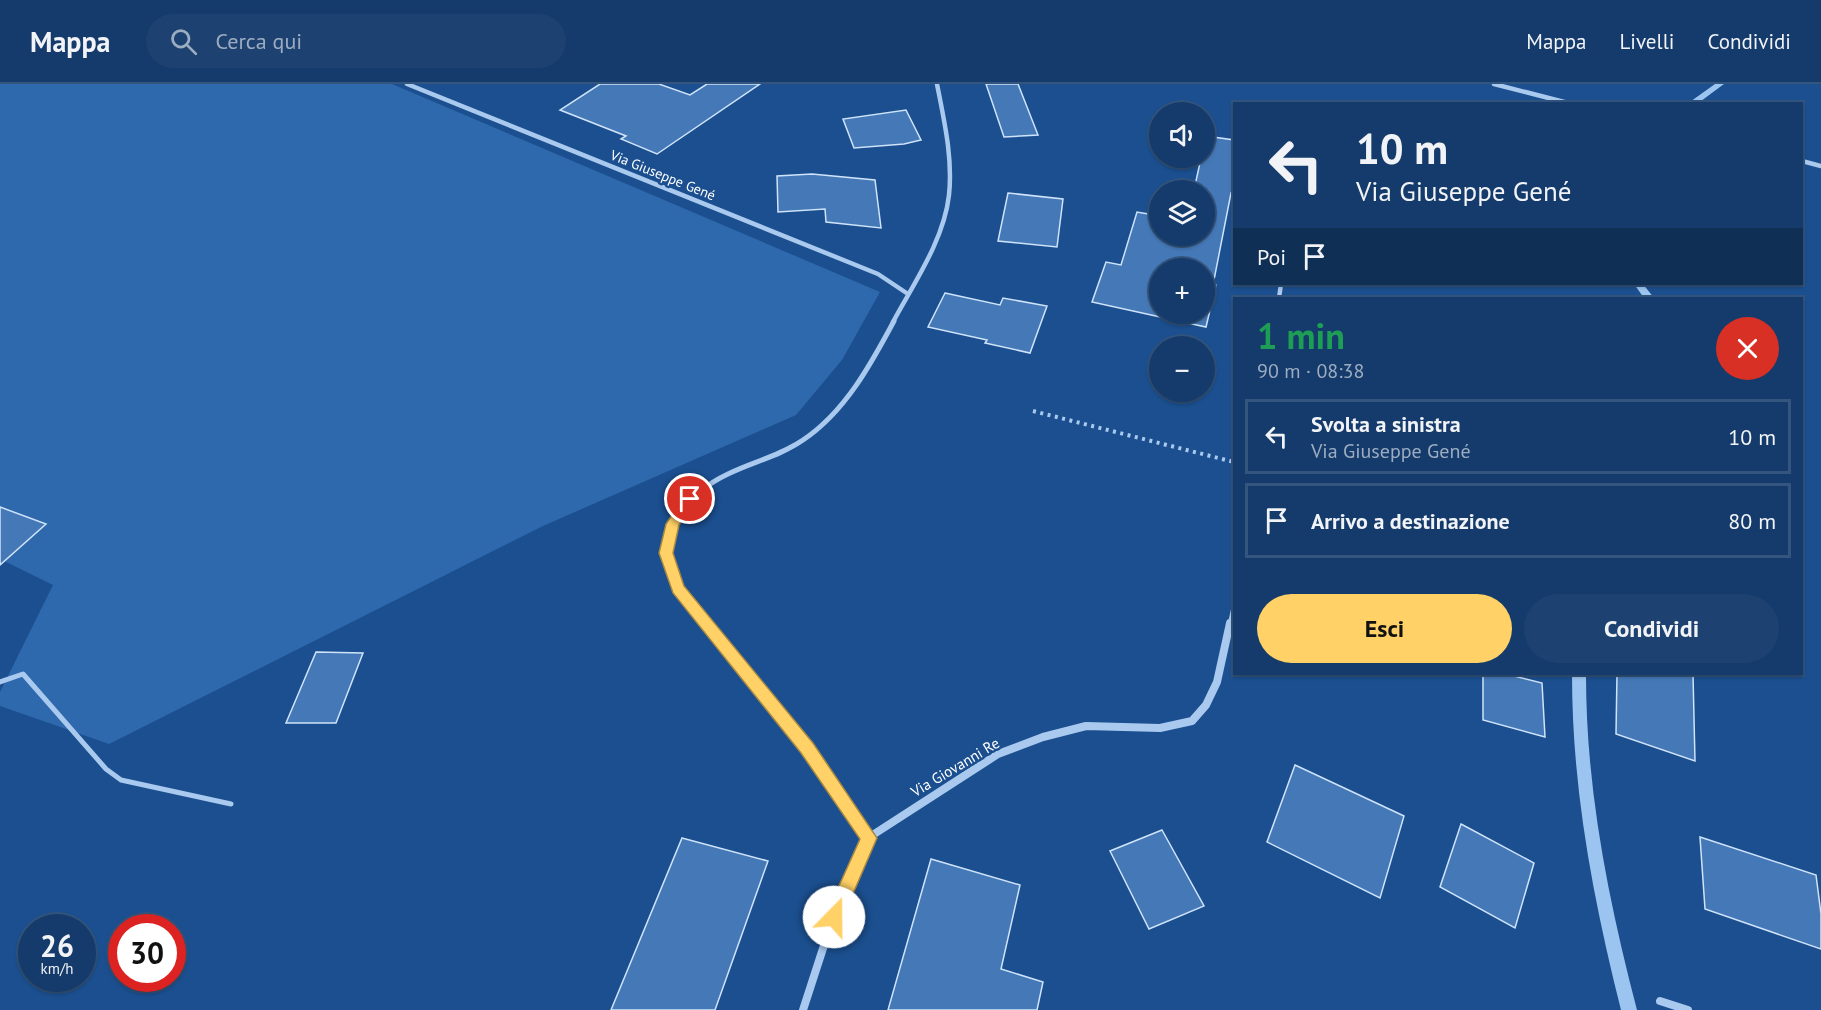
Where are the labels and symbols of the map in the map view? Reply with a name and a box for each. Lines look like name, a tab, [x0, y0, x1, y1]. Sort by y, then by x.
street label: Via Giuseppe Gené	[607, 145, 718, 204]
pin	[664, 473, 715, 524]
street label: Via Giovanni Re	[906, 733, 1003, 801]
position arrow	[802, 885, 866, 949]
speed limit sign: 30	[108, 914, 186, 992]

